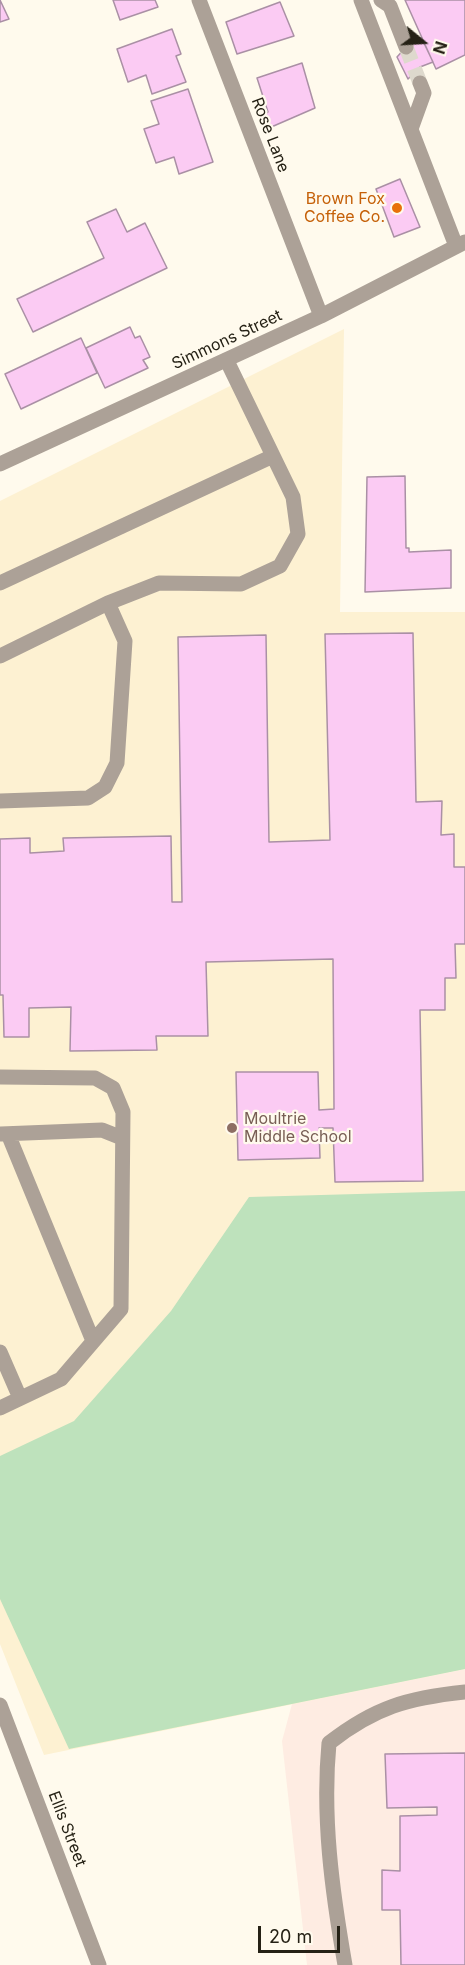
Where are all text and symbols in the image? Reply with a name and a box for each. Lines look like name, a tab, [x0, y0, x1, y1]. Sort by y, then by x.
north arrow	[393, 12, 453, 72]
text: N	[429, 39, 452, 56]
street label: Rose Lane	[247, 95, 293, 175]
place label: Brown Fox Coffee Co.	[304, 189, 385, 227]
marker: Brown Fox Coffee Co.	[390, 201, 404, 215]
street label: Simmons Street	[169, 306, 285, 374]
place label: Moultrie Middle School	[244, 1109, 352, 1147]
marker: Moultrie Middle School	[225, 1121, 239, 1135]
street label: Ellis Street	[44, 1789, 90, 1869]
scale bar	[261, 1914, 344, 1952]
text: 20 m	[269, 1926, 312, 1947]

